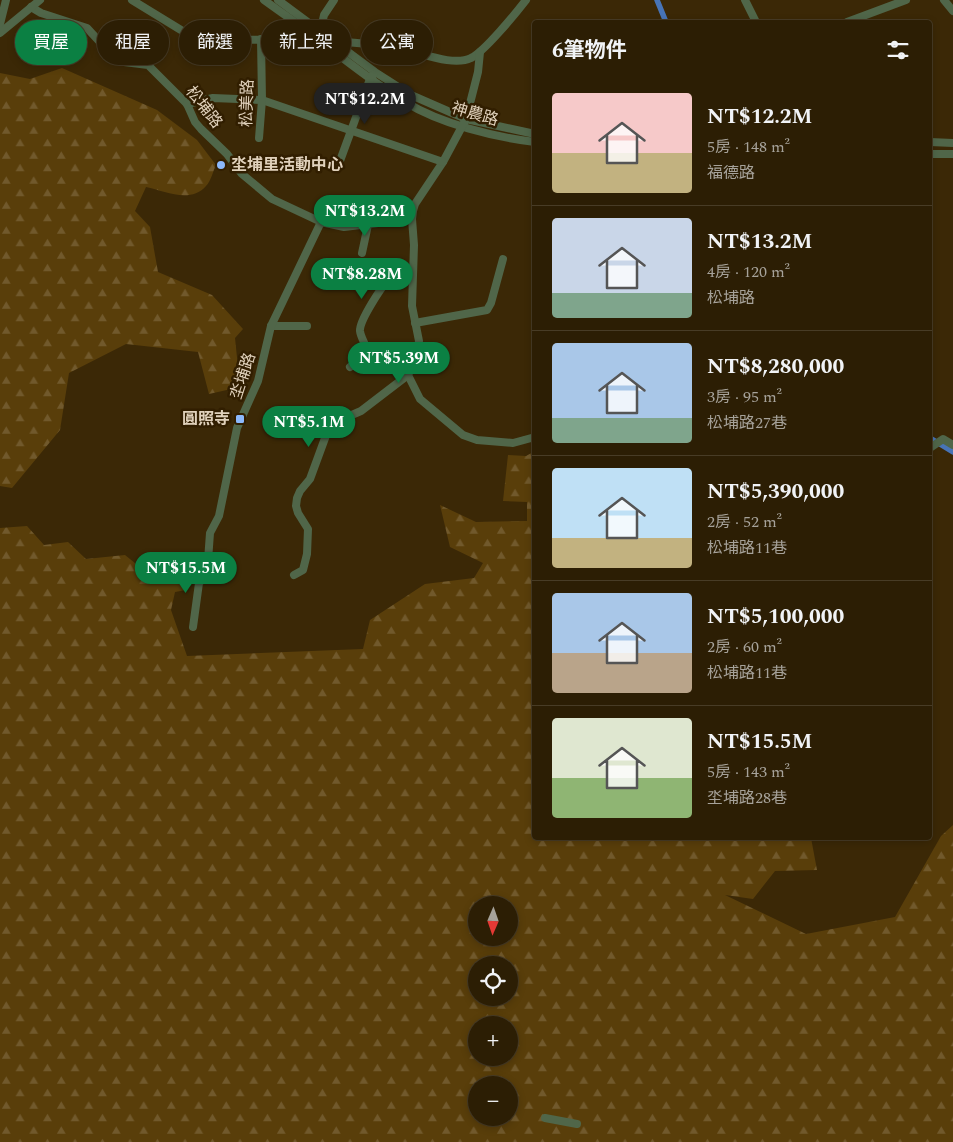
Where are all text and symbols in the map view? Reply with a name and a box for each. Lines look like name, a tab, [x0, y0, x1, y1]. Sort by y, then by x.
chip: 買屋	[15, 20, 87, 65]
chip: 租屋	[97, 20, 169, 65]
chip: 篩選	[179, 20, 251, 65]
chip: 新上架	[261, 20, 351, 65]
chip: 公寓	[361, 20, 433, 65]
text: 6筆物件	[552, 35, 627, 67]
icon: filters	[884, 36, 912, 64]
street label: 松美路	[234, 79, 260, 127]
street label: 松埔路	[180, 81, 228, 133]
pin: NT$12.2M	[313, 82, 417, 125]
text: NT$12.2M	[325, 87, 405, 111]
street label: 神農路	[449, 96, 501, 132]
text: NT$12.2M	[707, 101, 813, 133]
icon: home	[592, 113, 652, 173]
text: 5房 · 148 m²	[707, 135, 790, 159]
place label: 坔埔里活動中心	[231, 153, 343, 177]
marker: 坔埔里活動中心	[215, 159, 227, 171]
text: 福德路	[707, 161, 755, 185]
pin: NT$13.2M	[313, 194, 417, 237]
text: NT$13.2M	[325, 199, 405, 223]
text: NT$13.2M	[707, 226, 813, 258]
icon: home	[592, 238, 652, 298]
pin: NT$8.28M	[310, 258, 414, 300]
text: 4房 · 120 m²	[707, 260, 790, 284]
text: NT$8.28M	[322, 262, 402, 286]
text: 松埔路	[707, 286, 755, 310]
pin: NT$5.39M	[347, 342, 451, 384]
text: NT$5.39M	[359, 346, 439, 370]
street label: 坔埔路	[224, 349, 262, 403]
text: NT$8,280,000	[707, 351, 844, 383]
icon: home	[592, 363, 652, 423]
text: 3房 · 95 m²	[707, 385, 782, 409]
pin: NT$5.1M	[263, 406, 355, 448]
place label: 圓照寺	[182, 407, 230, 431]
text: NT$5.1M	[273, 410, 345, 434]
text: 松埔路27巷	[707, 411, 787, 435]
marker: 圓照寺	[234, 413, 246, 425]
text: NT$5,390,000	[707, 476, 844, 508]
icon: home	[592, 488, 652, 548]
text: 2房 · 52 m²	[707, 510, 782, 534]
text: 松埔路11巷	[707, 536, 787, 560]
pin: NT$15.5M	[134, 552, 238, 594]
text: NT$15.5M	[146, 556, 226, 580]
text: NT$5,100,000	[707, 601, 844, 633]
icon: home	[592, 613, 652, 673]
text: 2房 · 60 m²	[707, 635, 782, 659]
text: 松埔路11巷	[707, 661, 787, 685]
text: NT$15.5M	[707, 726, 813, 758]
icon: home	[592, 738, 652, 798]
text: 5房 · 143 m²	[707, 760, 790, 784]
text: 坔埔路28巷	[707, 786, 787, 810]
north arrow	[468, 896, 518, 946]
map controls	[468, 896, 518, 1126]
button: locate	[468, 956, 518, 1006]
button: +	[468, 1016, 518, 1066]
button: −	[468, 1076, 518, 1126]

